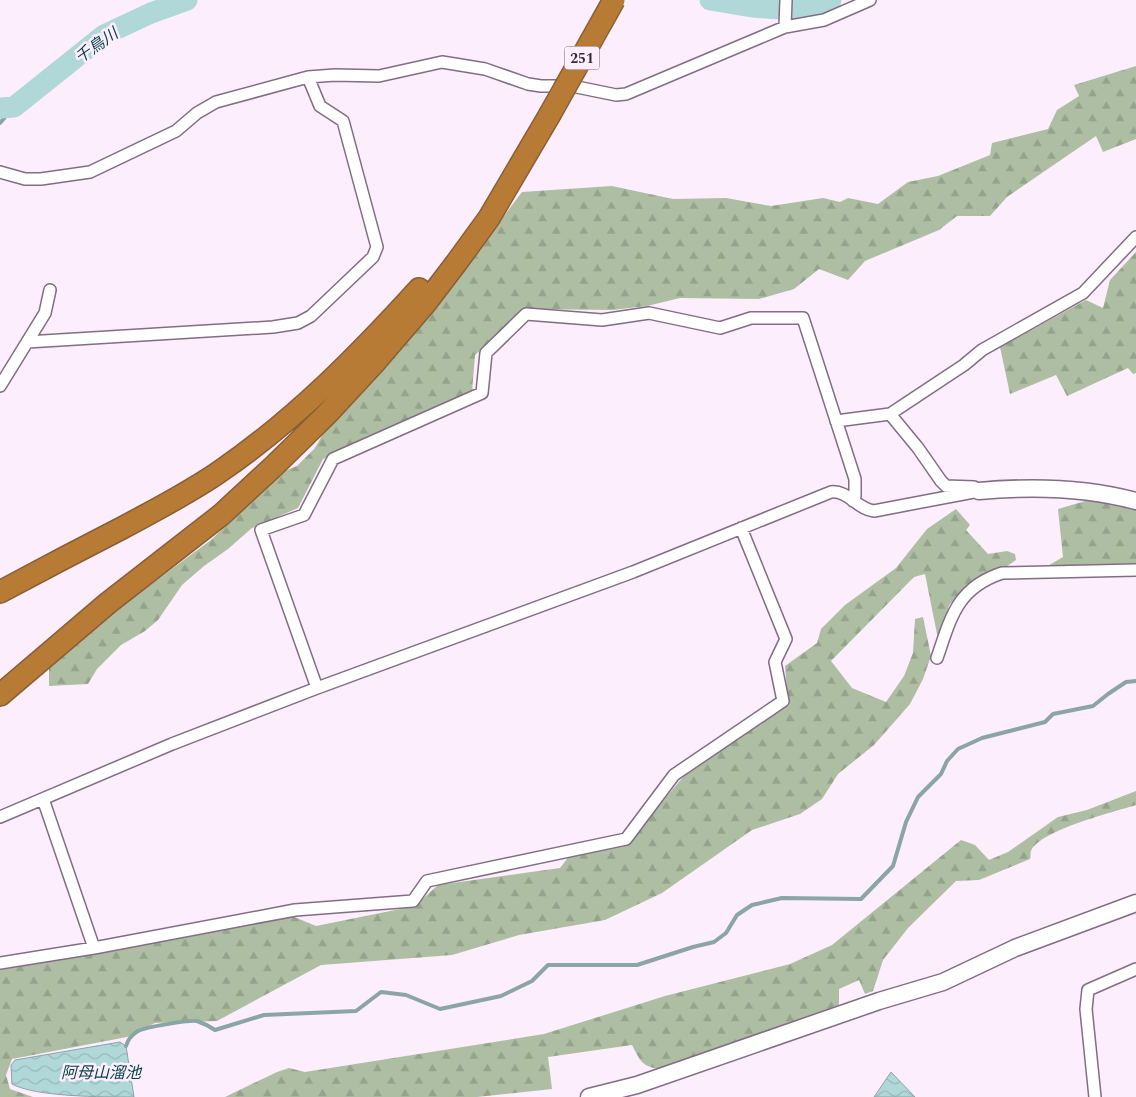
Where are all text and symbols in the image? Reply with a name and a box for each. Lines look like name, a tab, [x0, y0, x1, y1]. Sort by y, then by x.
water label: 千鳥川	[70, 21, 125, 69]
road number: 251	[564, 46, 600, 70]
water label: 阿母山溜池	[61, 1061, 143, 1085]

